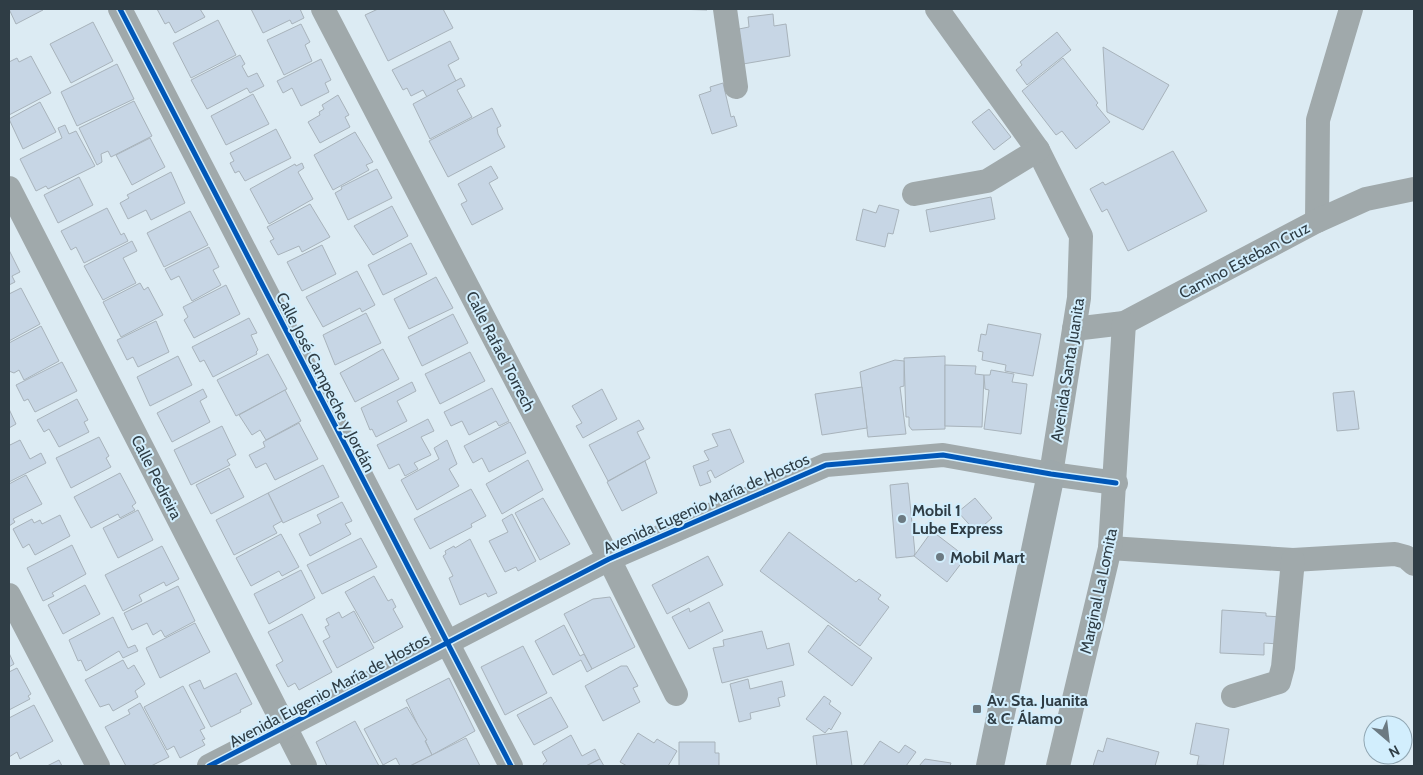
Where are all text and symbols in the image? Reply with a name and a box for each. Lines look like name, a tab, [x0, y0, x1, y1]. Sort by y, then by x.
street label: Camino Esteban Cruz	[1176, 218, 1313, 303]
street label: Calle Rafael Torrech	[462, 288, 539, 415]
street label: Calle José Campeche y Jordán	[272, 289, 379, 475]
street label: Avenida Santa Juanita	[1047, 296, 1088, 443]
street label: Calle Pedreira	[127, 432, 186, 523]
street label: Avenida Eugenio María de Hostos	[600, 449, 813, 558]
place label: Mobil 1 Lube Express	[912, 501, 1003, 538]
marker: Mobil 1 Lube Express	[896, 513, 908, 525]
street label: Marginal La Lomita	[1076, 526, 1121, 656]
place label: Mobil Mart	[950, 548, 1026, 567]
marker: Mobil Mart	[934, 551, 946, 563]
street label: Avenida Eugenio María de Hostos	[226, 629, 433, 751]
place label: Av. Sta. Juanita & C. Álamo	[987, 691, 1088, 728]
marker: Av. Sta. Juanita & C. Álamo	[971, 703, 983, 715]
north arrow	[1363, 715, 1413, 765]
text: N	[1386, 741, 1403, 762]

